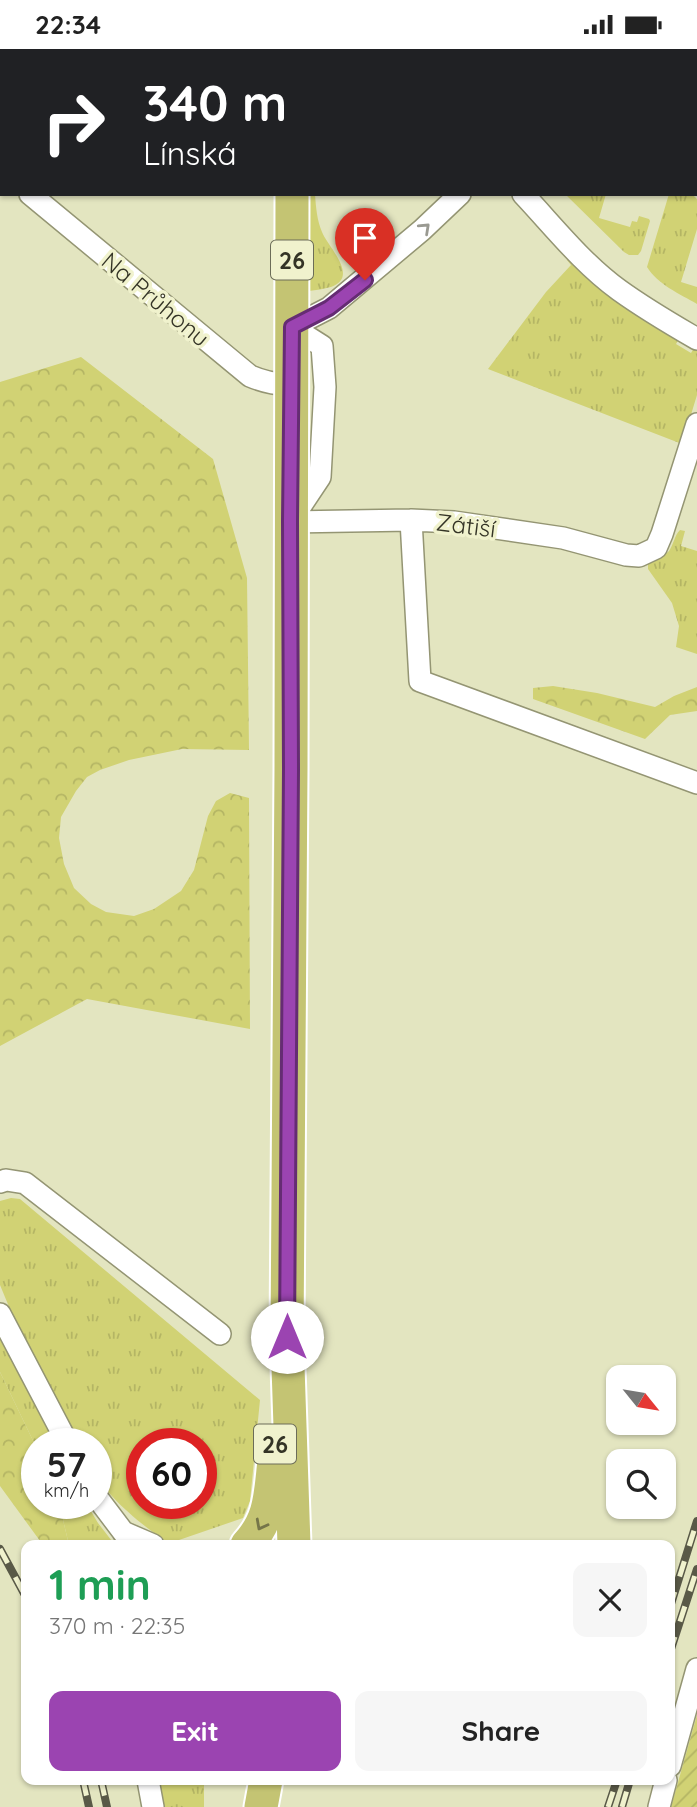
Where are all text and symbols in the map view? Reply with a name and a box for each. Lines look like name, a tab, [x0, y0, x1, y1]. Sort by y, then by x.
text: 22:34	[35, 8, 101, 41]
text: 340 m	[143, 72, 287, 133]
icon: right	[28, 77, 119, 168]
text: Línská	[143, 133, 237, 173]
pin	[335, 208, 395, 280]
icon: arrive	[346, 219, 384, 257]
one-way arrow	[417, 223, 430, 236]
road number: 26	[271, 241, 313, 279]
street label: Na Průhonu	[96, 245, 216, 353]
street label: Zátiší	[435, 506, 498, 544]
position arrow	[250, 1300, 324, 1374]
north arrow	[606, 1365, 676, 1435]
map controls	[606, 1365, 676, 1519]
road number: 26	[254, 1425, 296, 1463]
speed limit sign: 60	[126, 1428, 217, 1519]
text: 57	[47, 1442, 86, 1486]
button: search	[606, 1449, 676, 1519]
text: km/h	[44, 1479, 89, 1502]
one-way arrow	[255, 1517, 269, 1530]
text: 1 min	[49, 1558, 151, 1611]
button: close	[573, 1563, 647, 1637]
text: 370 m · 22:35	[49, 1611, 185, 1640]
button: Exit	[49, 1691, 341, 1771]
button: Share	[355, 1691, 647, 1771]

